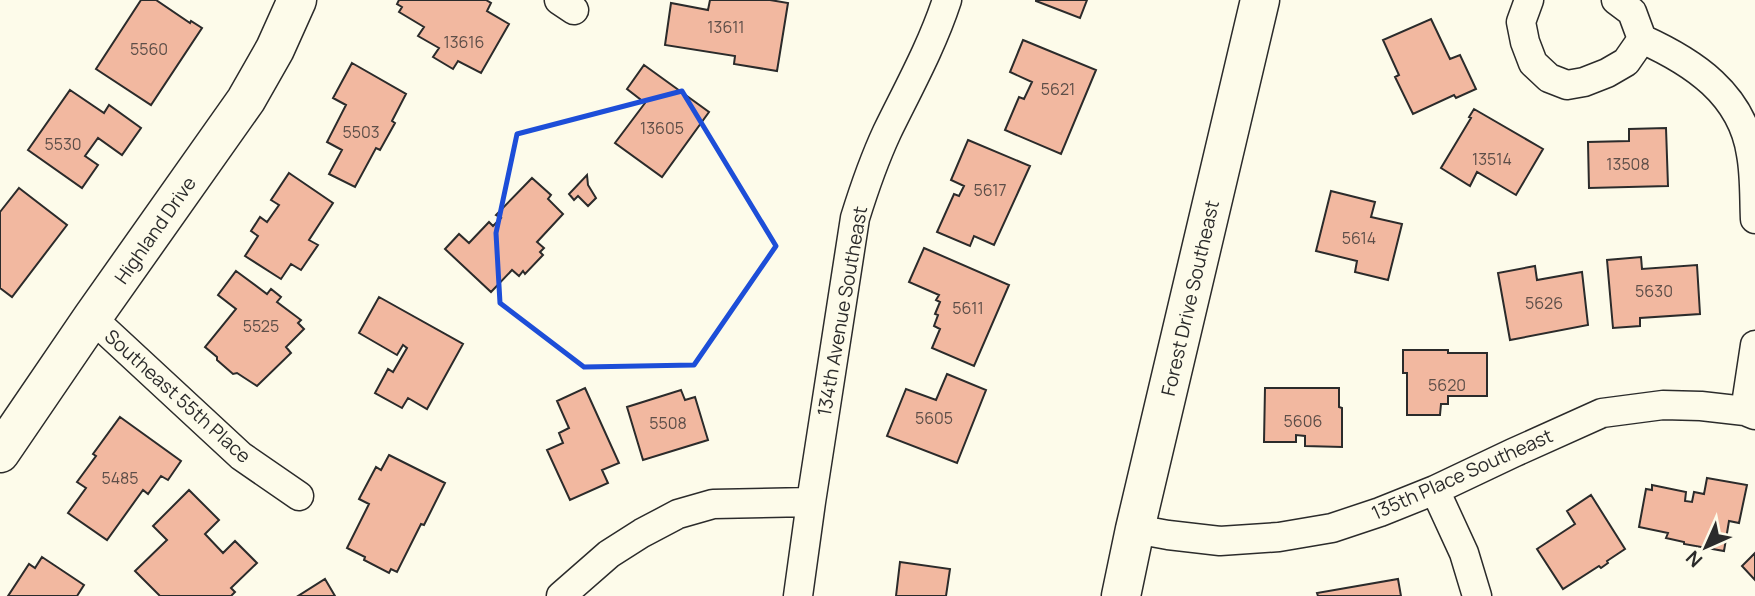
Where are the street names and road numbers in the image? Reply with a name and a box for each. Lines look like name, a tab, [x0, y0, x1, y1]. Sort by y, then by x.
street label: Highland Drive	[108, 171, 202, 289]
street label: Forest Drive Southeast	[1155, 198, 1225, 398]
street label: 134th Avenue Southeast	[811, 204, 873, 418]
street label: Southeast 55th Place	[99, 323, 257, 469]
street label: 135th Place Southeast	[1367, 422, 1557, 526]

